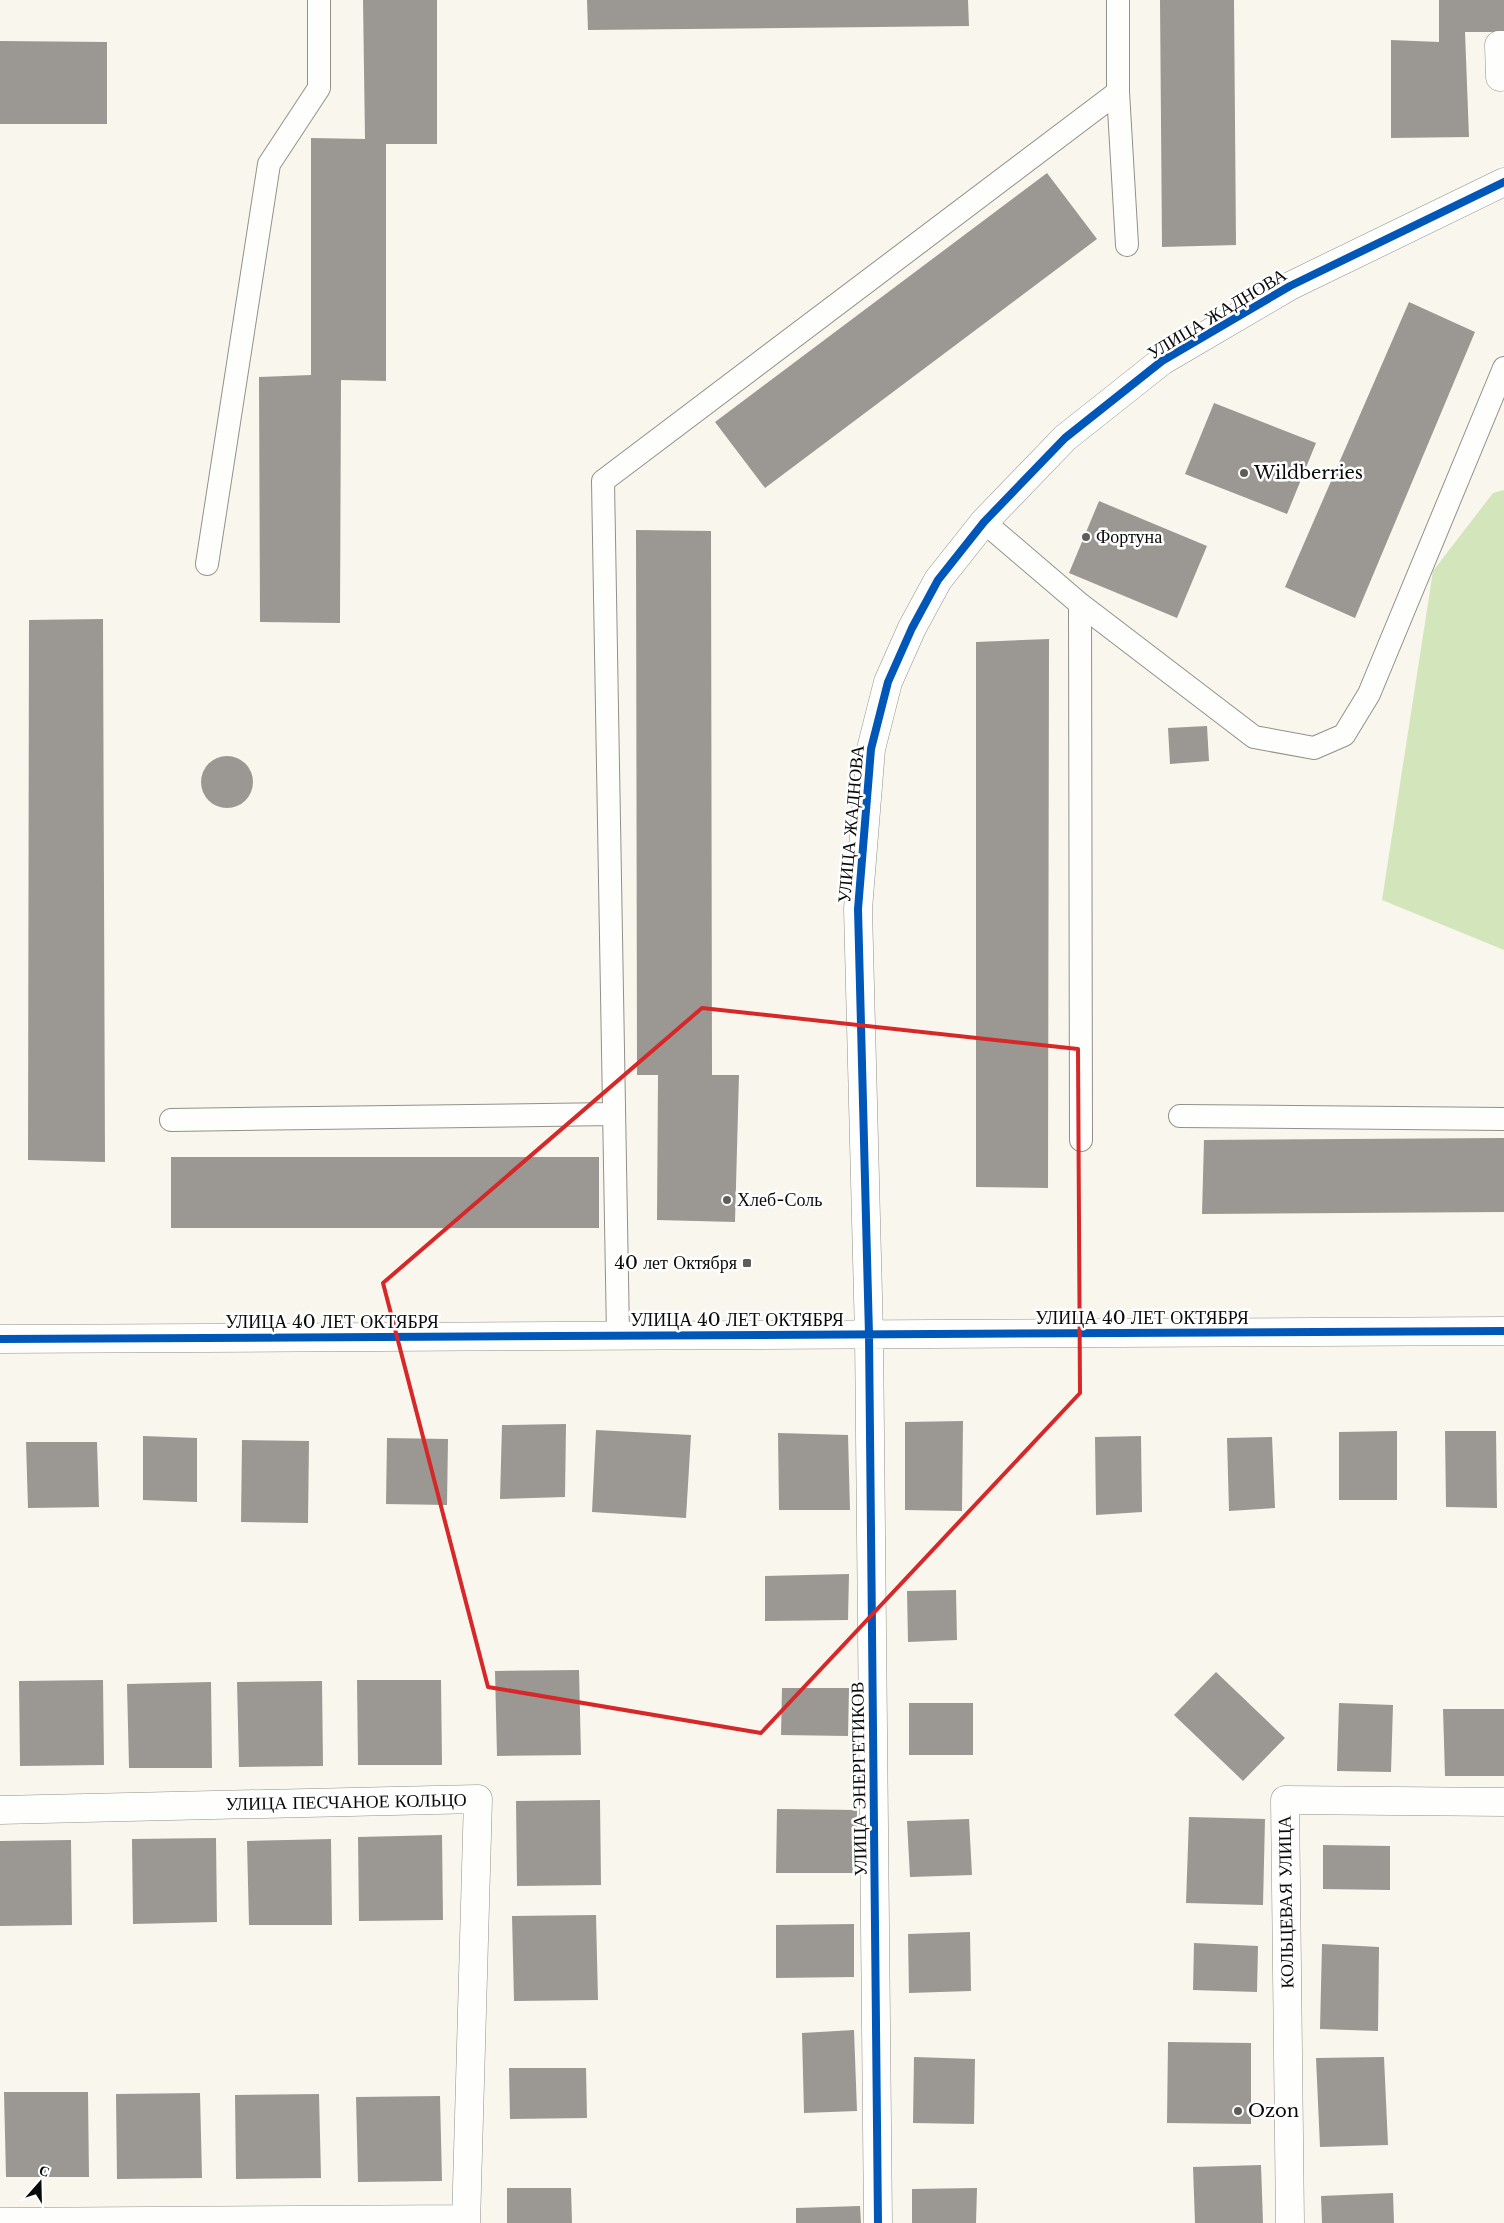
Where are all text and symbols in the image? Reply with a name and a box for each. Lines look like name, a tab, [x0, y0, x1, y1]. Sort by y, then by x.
street label: УЛИЦА ЖАДНОВА	[1143, 264, 1291, 364]
place label: Wildberries	[1253, 462, 1363, 484]
marker: Wildberries	[1238, 467, 1250, 479]
place label: Фортуна	[1096, 526, 1162, 548]
marker: Фортуна	[1080, 531, 1092, 543]
street label: УЛИЦА ЖАДНОВА	[833, 744, 869, 904]
place label: Хлеб-Соль	[737, 1189, 822, 1211]
marker: Хлеб-Соль	[721, 1194, 733, 1206]
place label: 40 лет Октября	[615, 1252, 737, 1274]
marker: 40 лет Октября	[741, 1257, 753, 1269]
street label: УЛИЦА 40 ЛЕТ ОКТЯБРЯ	[1035, 1307, 1249, 1329]
street label: УЛИЦА 40 ЛЕТ ОКТЯБРЯ	[630, 1309, 844, 1331]
street label: УЛИЦА 40 ЛЕТ ОКТЯБРЯ	[225, 1311, 439, 1333]
street label: УЛИЦА ЭНЕРГЕТИКОВ	[846, 1681, 872, 1877]
street label: УЛИЦА ПЕСЧАНОЕ КОЛЬЦО	[225, 1789, 467, 1815]
street label: КОЛЬЦЕВАЯ УЛИЦА	[1273, 1815, 1299, 1989]
place label: Ozon	[1248, 2100, 1299, 2122]
marker: Ozon	[1232, 2105, 1244, 2117]
north arrow	[15, 2158, 65, 2208]
text: С	[37, 2161, 52, 2181]

